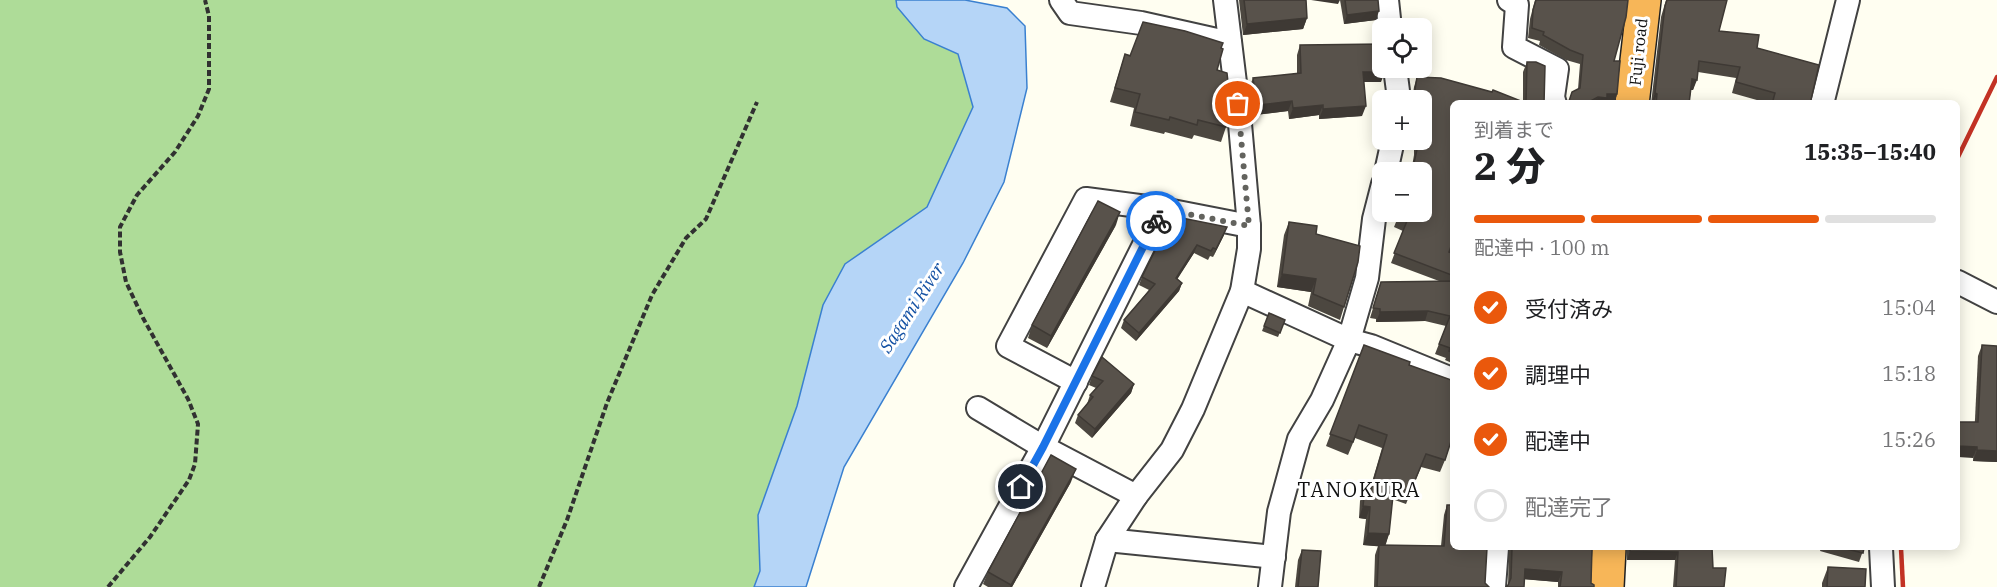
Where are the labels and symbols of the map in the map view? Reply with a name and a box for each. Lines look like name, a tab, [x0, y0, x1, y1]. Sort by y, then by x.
street label: Fuji road	[1625, 17, 1652, 87]
pin	[1212, 78, 1263, 129]
courier	[1126, 191, 1186, 251]
water label: Sagami River	[873, 257, 950, 358]
pin	[995, 461, 1046, 512]
district label: TANOKURA	[1297, 476, 1421, 503]

